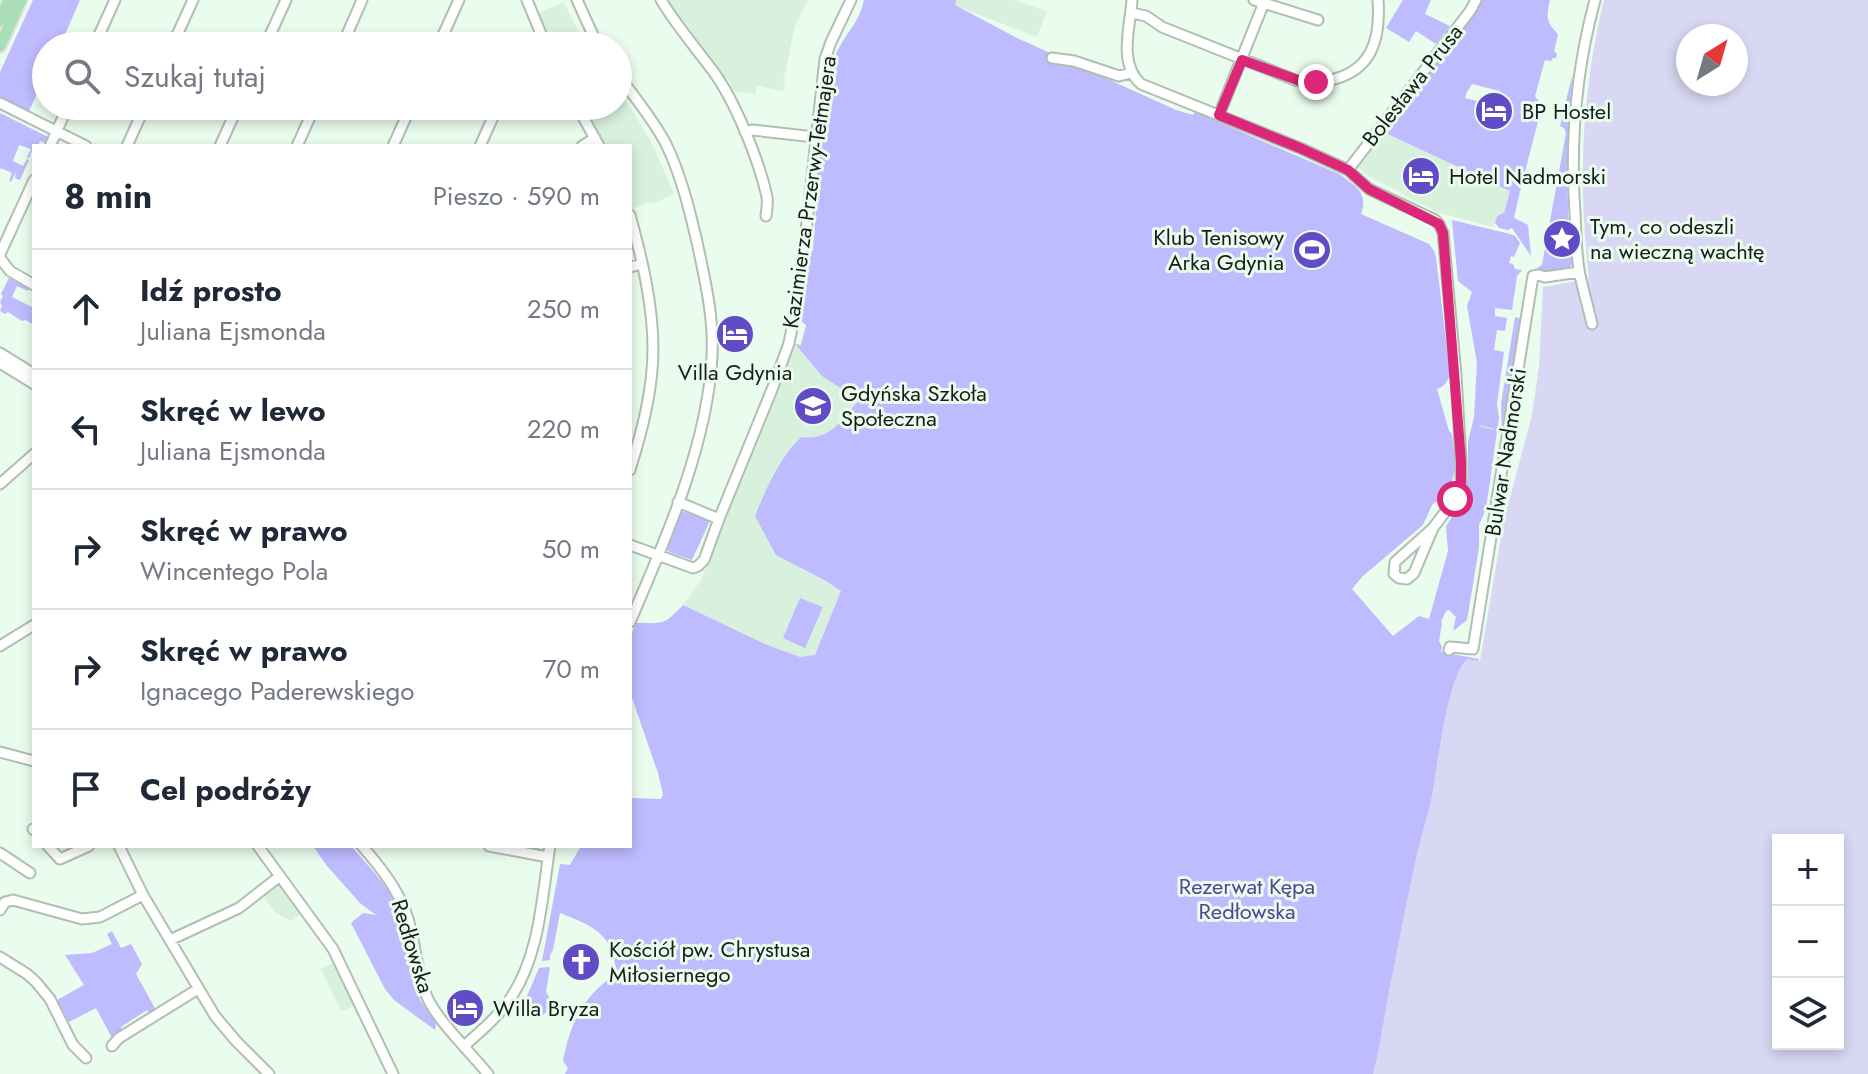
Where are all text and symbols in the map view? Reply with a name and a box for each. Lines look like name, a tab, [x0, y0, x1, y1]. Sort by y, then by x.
street label: Bolesława Prusa	[1354, 17, 1470, 153]
north arrow	[1676, 24, 1748, 96]
search box	[32, 32, 632, 120]
icon: search	[60, 54, 104, 98]
street label: Kazimierza Przerwy-Tetmajera	[774, 54, 844, 330]
text: Szukaj tutaj	[124, 55, 266, 98]
route end	[1298, 64, 1334, 100]
hotel icon: BP Hostel	[1473, 90, 1515, 132]
place label: BP Hostel	[1522, 95, 1611, 127]
hotel icon: Hotel Nadmorski	[1400, 155, 1442, 197]
place label: Hotel Nadmorski	[1449, 160, 1606, 192]
text: 8 min	[64, 172, 152, 221]
text: Pieszo · 590 m	[433, 177, 600, 215]
place label: Tym, co odeszli na wieczną wachtę	[1590, 210, 1764, 267]
place icon: Tym, co odeszli na wieczną wachtę	[1541, 218, 1583, 260]
place label: Klub Tenisowy Arka Gdynia	[1153, 221, 1284, 278]
sports icon: Klub Tenisowy Arka Gdynia	[1291, 229, 1333, 271]
text: Idź prosto	[140, 269, 282, 312]
icon: ahead	[64, 287, 108, 331]
text: 250 m	[527, 290, 600, 328]
text: Juliana Ejsmonda	[140, 312, 326, 350]
hotel icon: Villa Gdynia	[714, 313, 756, 355]
place label: Villa Gdynia	[678, 356, 792, 388]
street label: Bulwar Nadmorski	[1476, 366, 1534, 538]
place label: Gdyńska Szkoła Społeczna	[841, 377, 987, 434]
school or university icon: Gdyńska Szkoła Społeczna	[792, 385, 834, 427]
text: Skręć w lewo	[140, 389, 326, 432]
icon: left	[64, 407, 108, 451]
text: 220 m	[527, 410, 600, 448]
text: Juliana Ejsmonda	[140, 432, 326, 470]
route start	[1437, 481, 1473, 517]
text: Skręć w prawo	[140, 509, 348, 552]
icon: right	[64, 527, 108, 571]
text: 50 m	[542, 530, 600, 568]
text: Wincentego Pola	[140, 552, 328, 590]
text: Skręć w prawo	[140, 629, 348, 672]
icon: right	[64, 647, 108, 691]
text: 70 m	[543, 650, 600, 688]
text: Ignacego Paderewskiego	[140, 672, 414, 710]
icon: arrive	[64, 767, 108, 811]
text: Cel podróży	[140, 768, 311, 811]
map controls	[1772, 834, 1844, 1050]
button: +	[1772, 834, 1844, 906]
park label: Rezerwat Kępa Redłowska	[1179, 870, 1315, 927]
street label: Redłowska	[384, 895, 442, 997]
button: −	[1772, 906, 1844, 978]
place label: Kościół pw. Chrystusa Miłosiernego	[609, 933, 810, 990]
church icon: Kościół pw. Chrystusa Miłosiernego	[560, 941, 602, 983]
button: layers	[1772, 978, 1844, 1050]
hotel icon: Willa Bryza	[444, 987, 486, 1029]
place label: Willa Bryza	[493, 992, 599, 1024]

